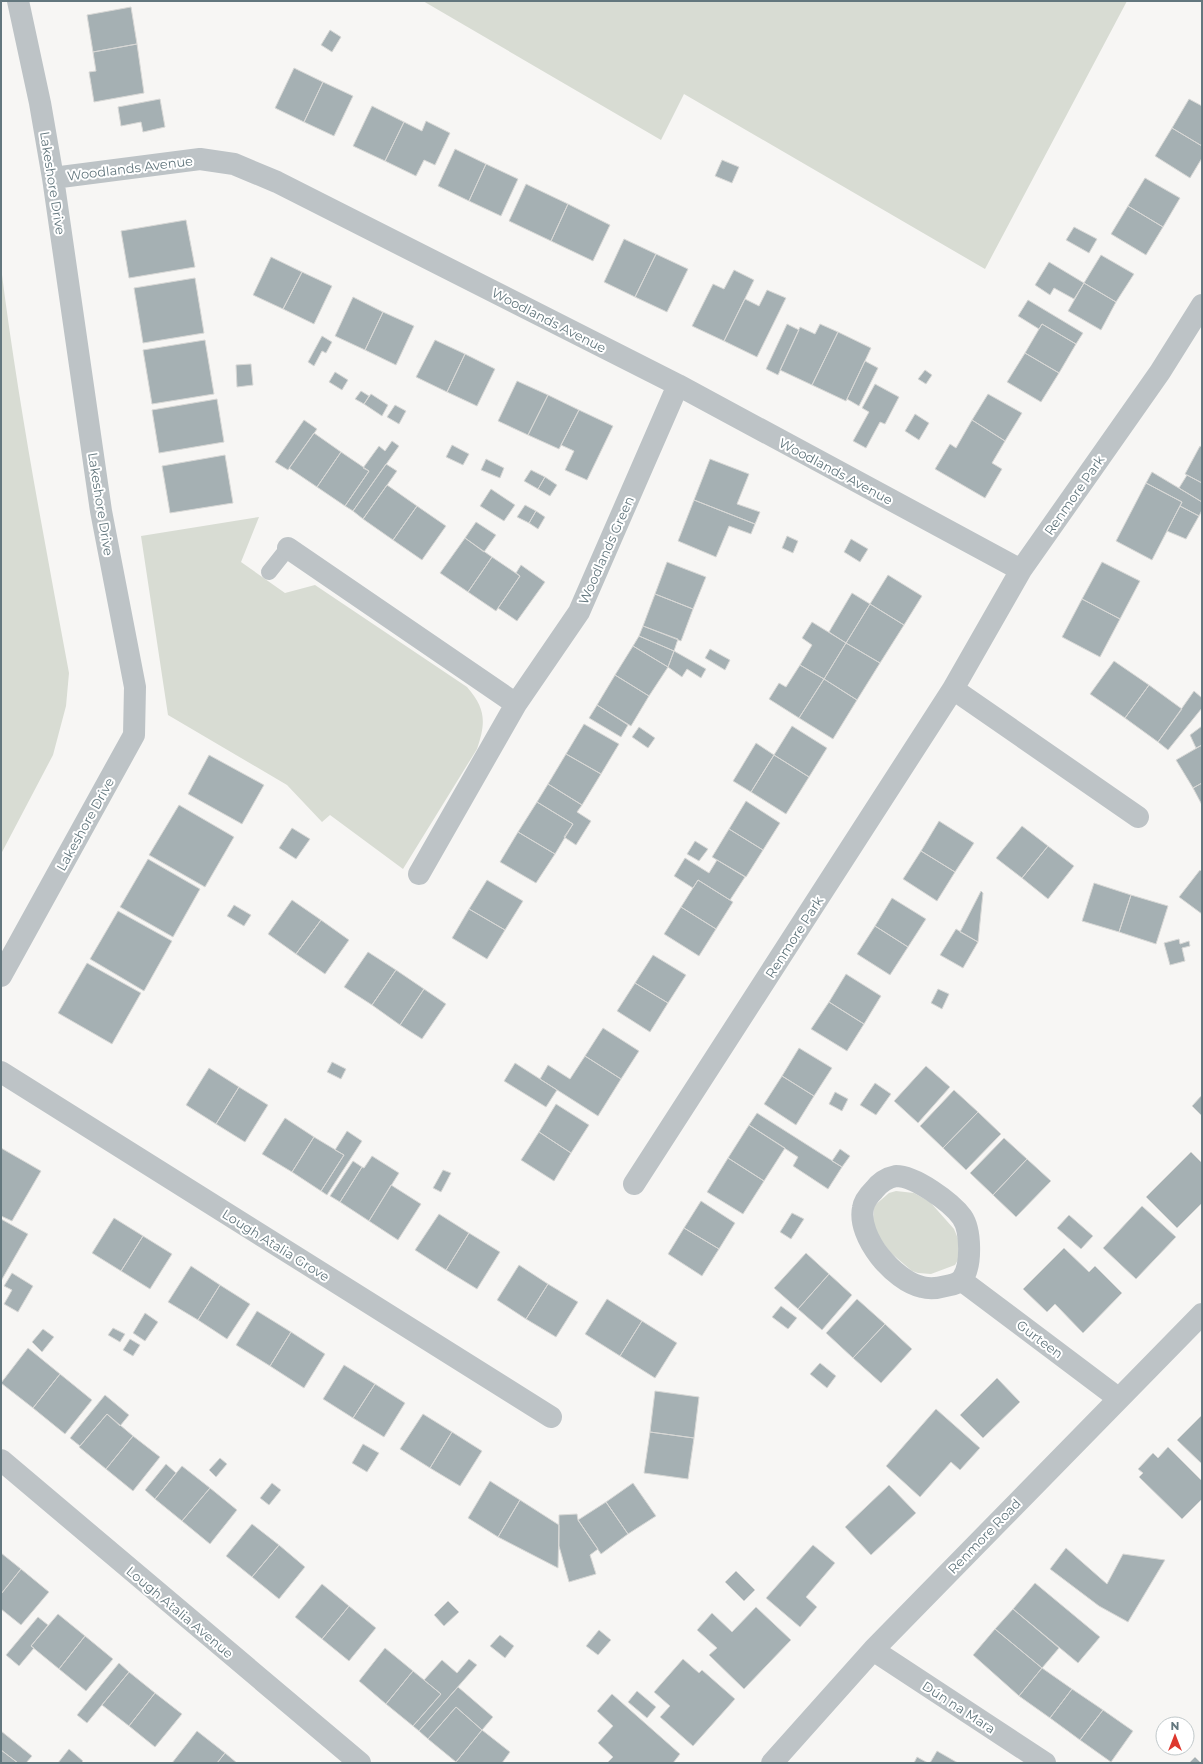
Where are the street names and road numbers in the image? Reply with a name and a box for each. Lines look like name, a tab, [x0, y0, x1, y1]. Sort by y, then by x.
street label: Lakeshore Drive	[37, 130, 69, 236]
street label: Woodlands Avenue	[66, 152, 194, 184]
street label: Woodlands Avenue	[489, 284, 609, 356]
street label: Woodlands Avenue	[776, 434, 896, 508]
street label: Lakeshore Drive	[85, 451, 117, 557]
street label: Renmore Park	[1040, 452, 1108, 538]
street label: Woodlands Green	[575, 493, 637, 607]
street label: Lakeshore Drive	[53, 774, 117, 874]
street label: Renmore Park	[762, 893, 826, 981]
street label: Lough Atalia Grove	[219, 1206, 333, 1285]
street label: Gurteen	[1014, 1316, 1066, 1362]
street label: Renmore Road	[944, 1495, 1024, 1577]
street label: Lough Atalia Avenue	[123, 1563, 237, 1661]
street label: Dún na Mara	[919, 1677, 999, 1737]

